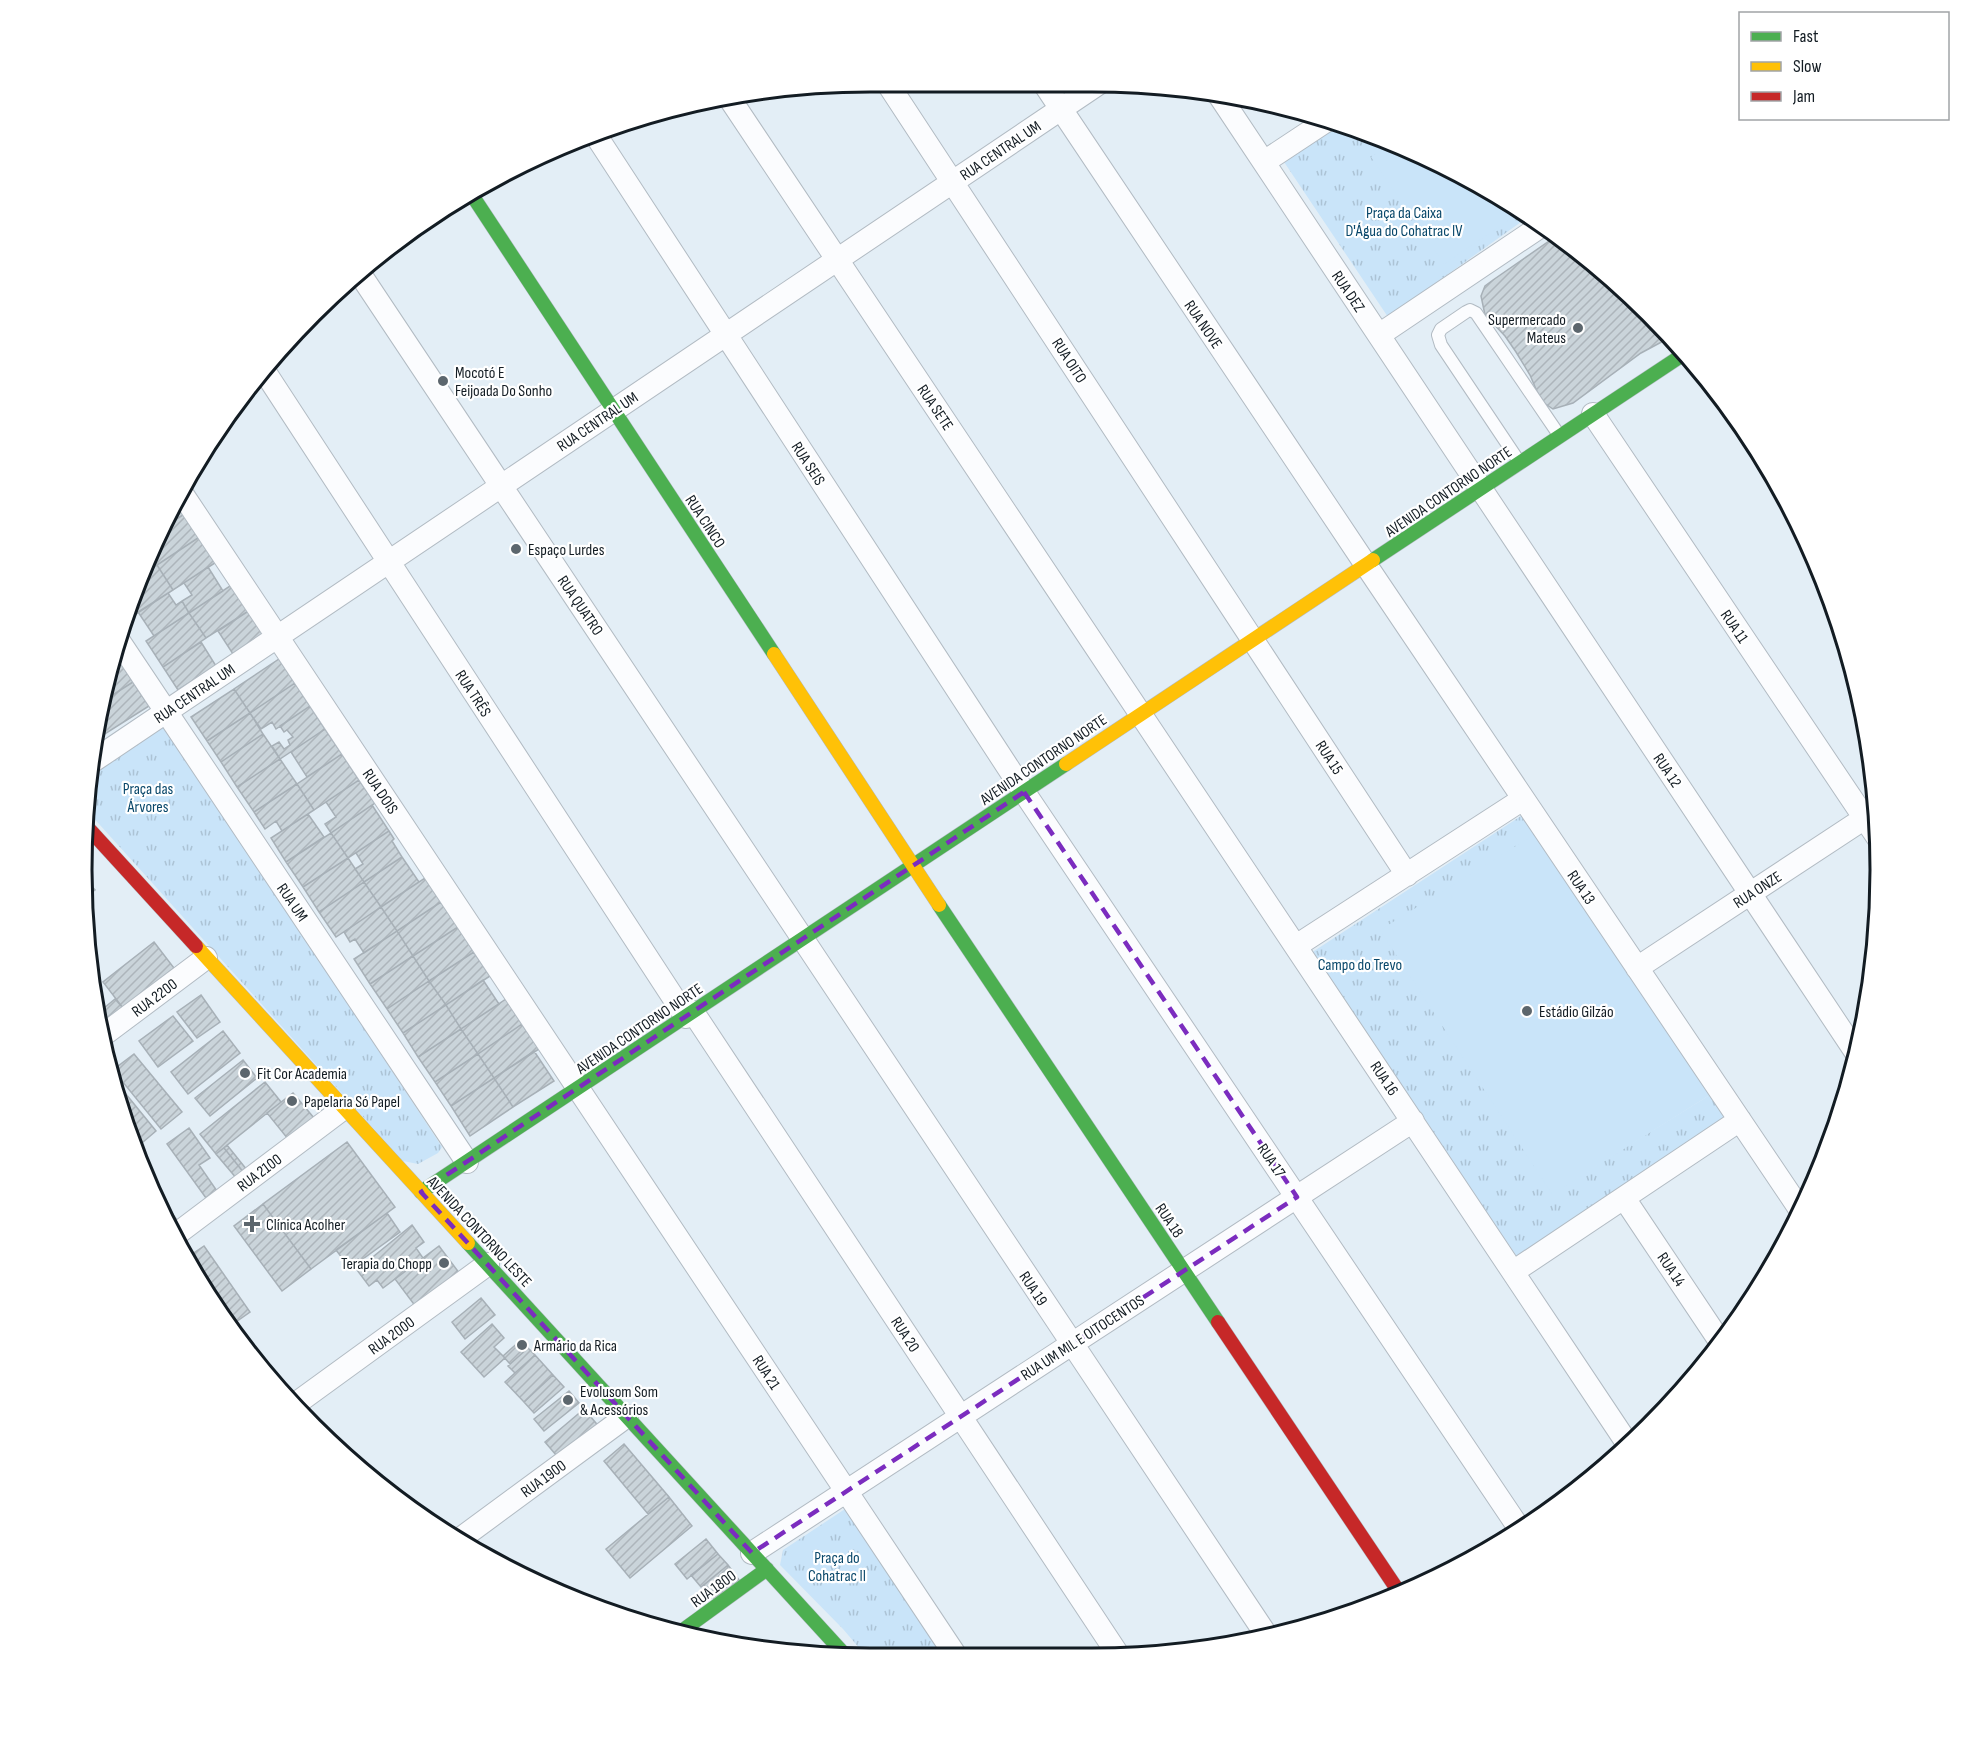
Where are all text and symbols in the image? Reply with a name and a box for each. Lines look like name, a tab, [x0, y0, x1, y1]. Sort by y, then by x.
legend	[1739, 12, 1949, 120]
text: Fast	[1793, 26, 1819, 47]
text: Slow	[1793, 56, 1822, 77]
text: Jam	[1792, 86, 1815, 107]
street label: RUA CENTRAL UM	[957, 117, 1045, 185]
park label: Praça da Caixa D'Água do Cohatrac IV	[1345, 204, 1463, 241]
street label: RUA DEZ	[1327, 268, 1369, 316]
street label: RUA NOVE	[1180, 297, 1226, 353]
place label: Supermercado Mateus	[1488, 311, 1566, 348]
marker: Supermercado Mateus	[1571, 321, 1585, 335]
street label: RUA OITO	[1047, 335, 1090, 387]
place label: Mocotó E Feijoada Do Sonho	[455, 364, 552, 401]
marker: Mocotó E Feijoada Do Sonho	[436, 374, 450, 388]
street label: RUA SETE	[913, 381, 957, 434]
street label: RUA CENTRAL UM	[554, 388, 642, 456]
street label: RUA SEIS	[787, 439, 829, 489]
street label: AVENIDA CONTORNO NORTE	[1381, 443, 1516, 542]
street label: RUA CINCO	[681, 492, 729, 552]
place label: Espaço Lurdes	[528, 541, 605, 560]
marker: Espaço Lurdes	[509, 542, 523, 556]
street label: RUA QUATRO	[553, 572, 607, 639]
street label: RUA 11	[1716, 607, 1752, 647]
street label: RUA CENTRAL UM	[151, 660, 239, 728]
street label: RUA TRÊS	[451, 667, 495, 721]
street label: AVENIDA CONTORNO NORTE	[976, 711, 1111, 810]
street label: RUA 15	[1311, 737, 1347, 778]
street label: RUA 12	[1649, 750, 1685, 791]
street label: RUA DOIS	[358, 766, 402, 818]
park label: Praça das Árvores	[123, 780, 174, 817]
street label: RUA 13	[1563, 867, 1599, 908]
street label: RUA ONZE	[1730, 868, 1786, 913]
street label: RUA UM	[272, 880, 311, 926]
park label: Campo do Trevo	[1318, 956, 1402, 975]
street label: RUA 2200	[128, 975, 181, 1021]
street label: AVENIDA CONTORNO NORTE	[572, 980, 707, 1079]
place label: Estádio Gilzão	[1539, 1003, 1614, 1022]
marker: Estádio Gilzão	[1520, 1004, 1534, 1018]
street label: RUA 16	[1366, 1058, 1402, 1100]
place label: Fit Cor Academia	[257, 1065, 347, 1084]
marker: Fit Cor Academia	[238, 1066, 252, 1080]
place label: Papelaria Só Papel	[304, 1093, 400, 1112]
marker: Papelaria Só Papel	[285, 1094, 299, 1108]
street label: RUA 17	[1253, 1140, 1289, 1182]
street label: RUA 2100	[234, 1150, 286, 1196]
street label: AVENIDA CONTORNO LESTE	[422, 1172, 535, 1291]
street label: RUA 18	[1151, 1200, 1187, 1242]
marker: Clínica Acolher	[243, 1215, 261, 1233]
place label: Clínica Acolher	[266, 1216, 346, 1235]
street label: RUA 14	[1653, 1249, 1689, 1291]
place label: Terapia do Chopp	[341, 1255, 432, 1274]
marker: Terapia do Chopp	[437, 1256, 451, 1270]
street label: RUA 19	[1014, 1268, 1051, 1310]
street label: RUA UM MIL E OITOCENTOS	[1018, 1291, 1148, 1385]
street label: RUA 2000	[365, 1313, 419, 1359]
street label: RUA 20	[886, 1314, 923, 1356]
place label: Armário da Rica	[533, 1337, 617, 1356]
marker: Armário da Rica	[515, 1338, 529, 1352]
street label: RUA 21	[748, 1352, 784, 1394]
place label: Evolusom Som & Acessórios	[580, 1383, 658, 1420]
marker: Evolusom Som & Acessórios	[561, 1393, 575, 1407]
street label: RUA 1900	[517, 1456, 570, 1502]
park label: Praça do Cohatrac II	[808, 1549, 866, 1586]
street label: RUA 1800	[688, 1566, 740, 1612]

